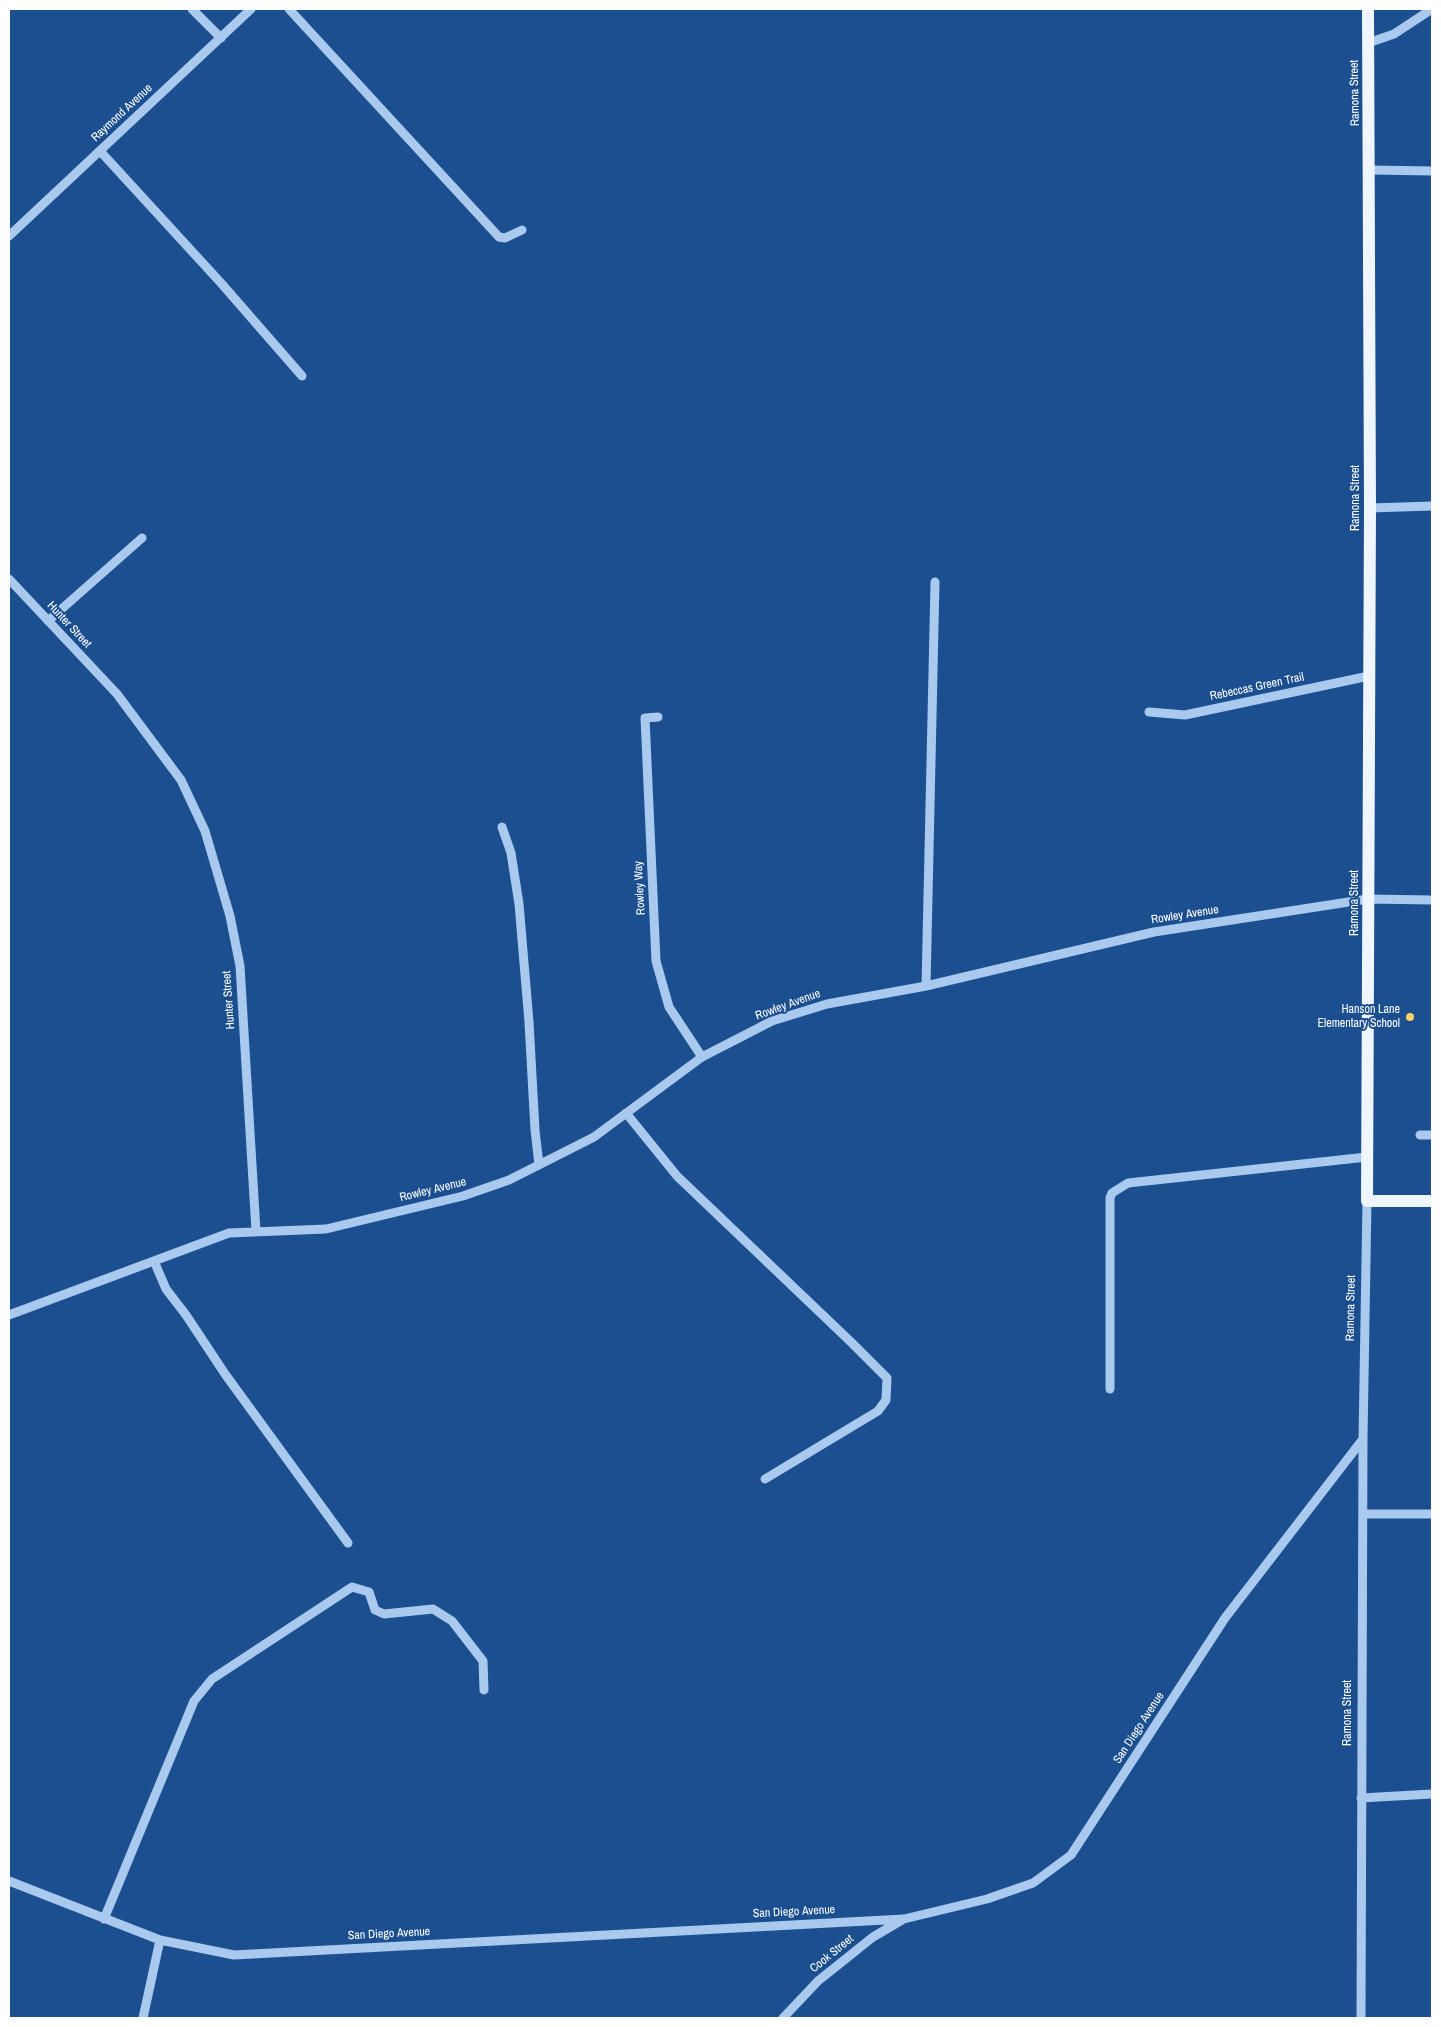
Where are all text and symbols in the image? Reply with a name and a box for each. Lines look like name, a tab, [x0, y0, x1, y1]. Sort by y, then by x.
street label: Ramona Street	[1347, 60, 1363, 126]
street label: Raymond Avenue	[89, 81, 155, 145]
street label: Ramona Street	[1349, 465, 1363, 531]
street label: Hunter Street	[44, 599, 94, 651]
street label: Rebeccas Green Trail	[1209, 670, 1305, 704]
street label: Rowley Way	[631, 861, 649, 915]
street label: Ramona Street	[1348, 870, 1362, 936]
street label: Rowley Avenue	[1150, 903, 1220, 927]
street label: Hunter Street	[220, 970, 238, 1030]
street label: Rowley Avenue	[753, 987, 823, 1023]
place label: Hanson Lane Elementary School	[1317, 1003, 1400, 1031]
marker: Hanson Lane Elementary School	[1404, 1011, 1416, 1023]
street label: Rowley Avenue	[398, 1175, 468, 1205]
street label: Ramona Street	[1343, 1275, 1359, 1341]
street label: Ramona Street	[1341, 1680, 1355, 1746]
street label: San Diego Avenue	[1111, 1690, 1167, 1766]
street label: San Diego Avenue	[752, 1903, 836, 1921]
street label: San Diego Avenue	[347, 1925, 431, 1943]
street label: Cook Street	[807, 1932, 857, 1976]

